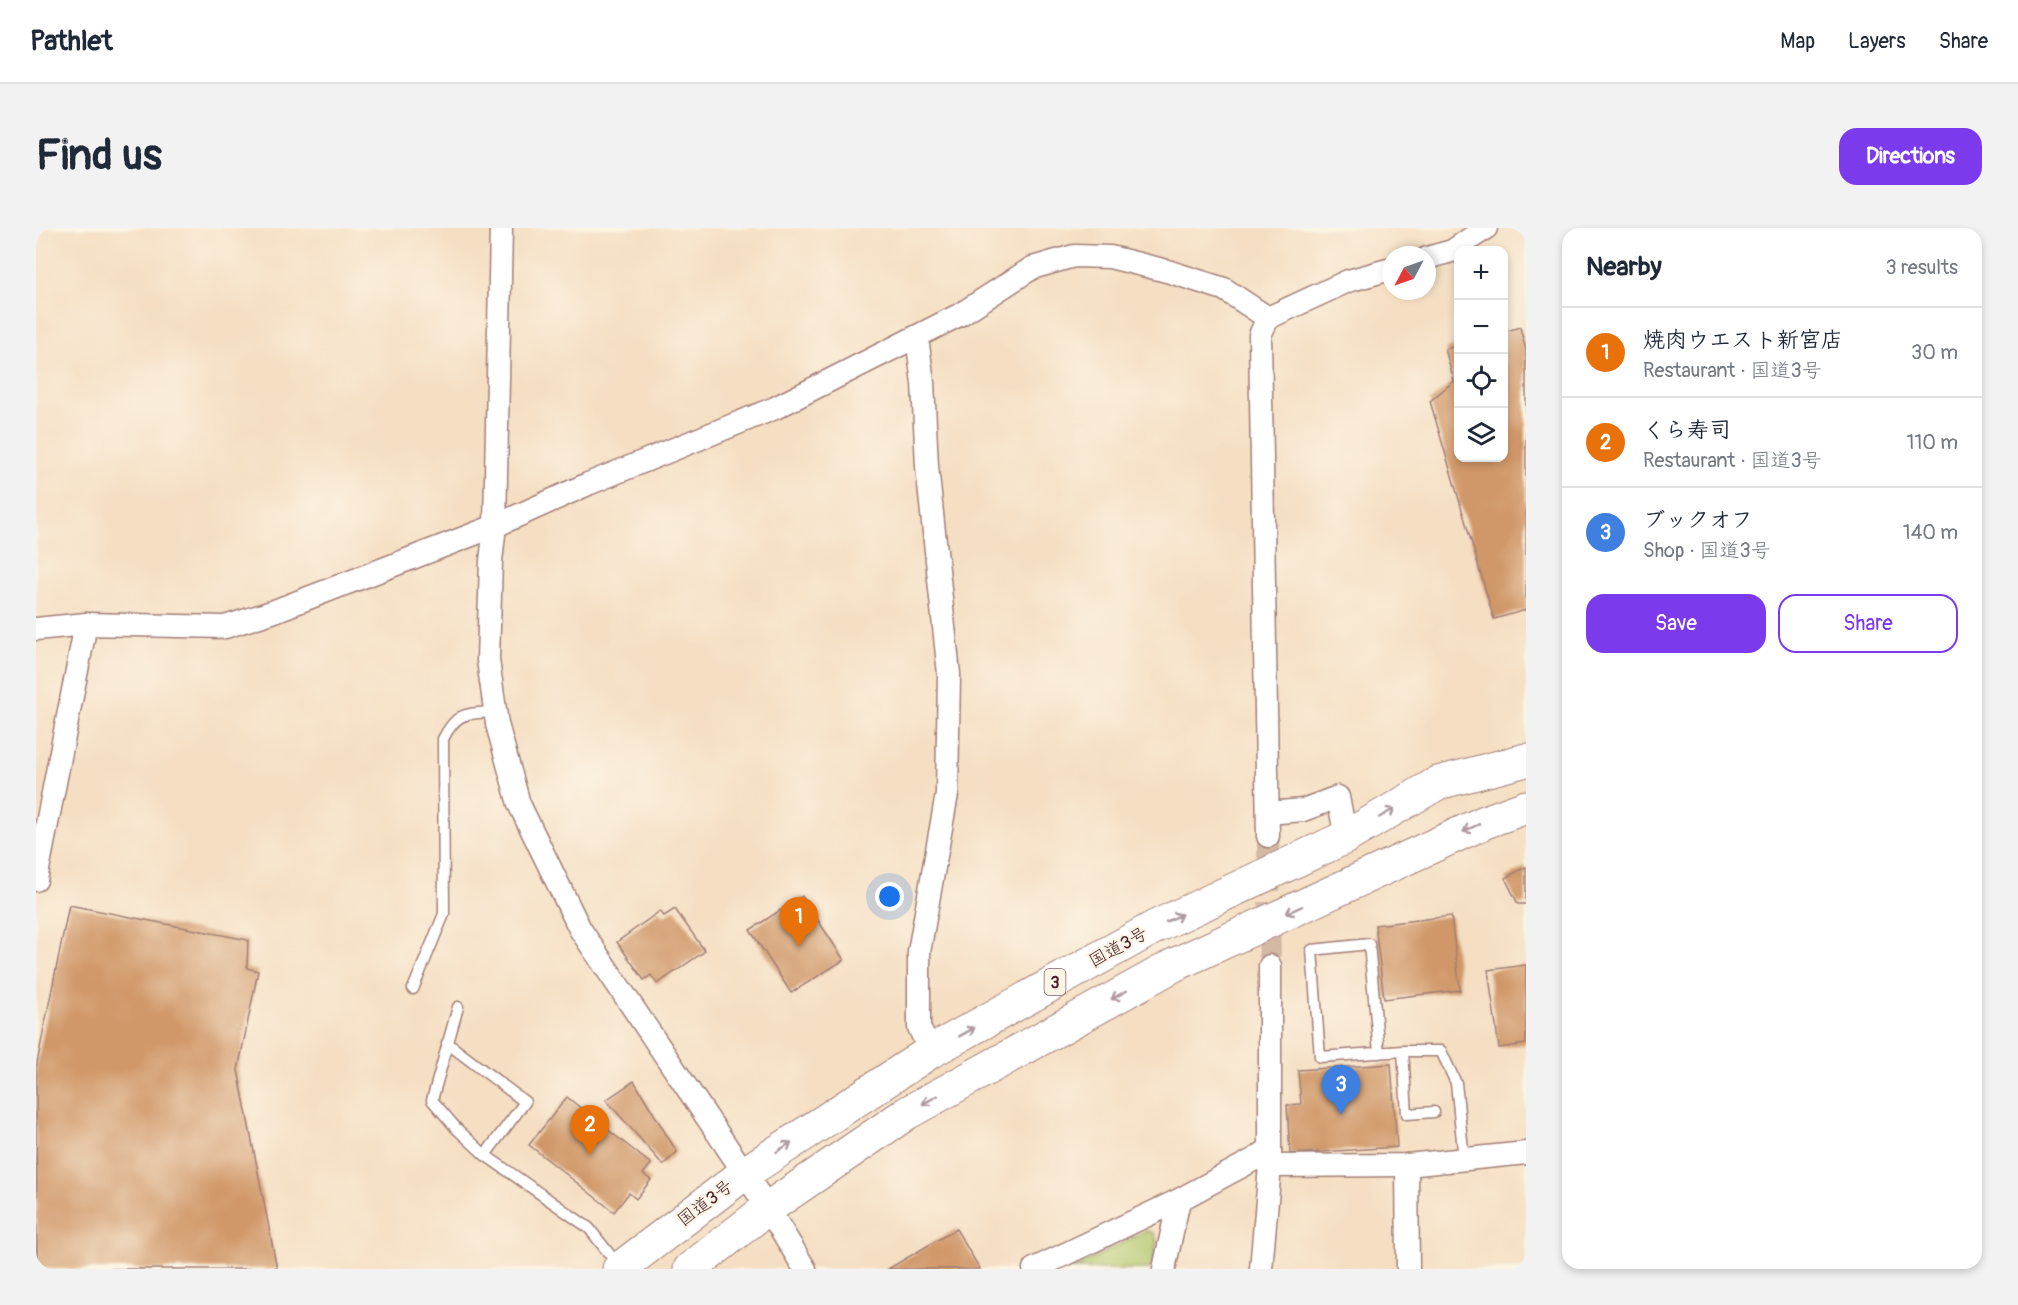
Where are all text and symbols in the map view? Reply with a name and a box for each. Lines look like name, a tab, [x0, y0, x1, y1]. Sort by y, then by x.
text: Pathlet	[30, 24, 113, 59]
text: Map	[1780, 28, 1815, 55]
text: Layers	[1848, 28, 1906, 55]
text: Share	[1939, 28, 1988, 55]
button: Directions	[1839, 128, 1982, 185]
text: Find us	[36, 130, 162, 182]
north arrow	[1382, 246, 1436, 300]
map controls	[1454, 246, 1508, 462]
button: +	[1454, 246, 1508, 300]
text: Nearby	[1586, 251, 1662, 283]
text: 3 results	[1886, 255, 1958, 280]
button: −	[1454, 300, 1508, 354]
text: 焼肉ウエスト新宮店	[1643, 326, 1843, 354]
text: 1	[1602, 340, 1609, 365]
text: 30 m	[1911, 340, 1958, 365]
button: locate	[1454, 354, 1508, 408]
text: Restaurant · 国道3号	[1643, 358, 1822, 383]
button: layers	[1454, 408, 1508, 462]
text: くら寿司	[1643, 416, 1731, 444]
text: 2	[1600, 430, 1611, 455]
text: 110 m	[1907, 430, 1958, 455]
text: Restaurant · 国道3号	[1643, 448, 1822, 473]
text: ブックオフ	[1643, 506, 1753, 534]
text: 3	[1600, 520, 1611, 545]
text: 140 m	[1903, 520, 1958, 545]
text: Shop · 国道3号	[1643, 538, 1771, 563]
button: Save	[1586, 594, 1766, 653]
button: Share	[1778, 594, 1958, 653]
one-way arrow	[1378, 807, 1395, 819]
one-way arrow	[1463, 823, 1481, 834]
your location	[875, 882, 904, 911]
pin: 1	[780, 898, 819, 947]
one-way arrow	[1286, 904, 1304, 916]
one-way arrow	[1165, 911, 1183, 923]
street label: 国道3号	[1085, 922, 1152, 973]
road number: 3	[1044, 969, 1066, 995]
one-way arrow	[1111, 990, 1128, 1002]
one-way arrow	[958, 1025, 975, 1037]
pin: 3	[1322, 1066, 1360, 1115]
one-way arrow	[922, 1094, 939, 1106]
pin: 2	[570, 1106, 610, 1155]
one-way arrow	[775, 1141, 792, 1153]
street label: 国道3号	[673, 1175, 738, 1232]

